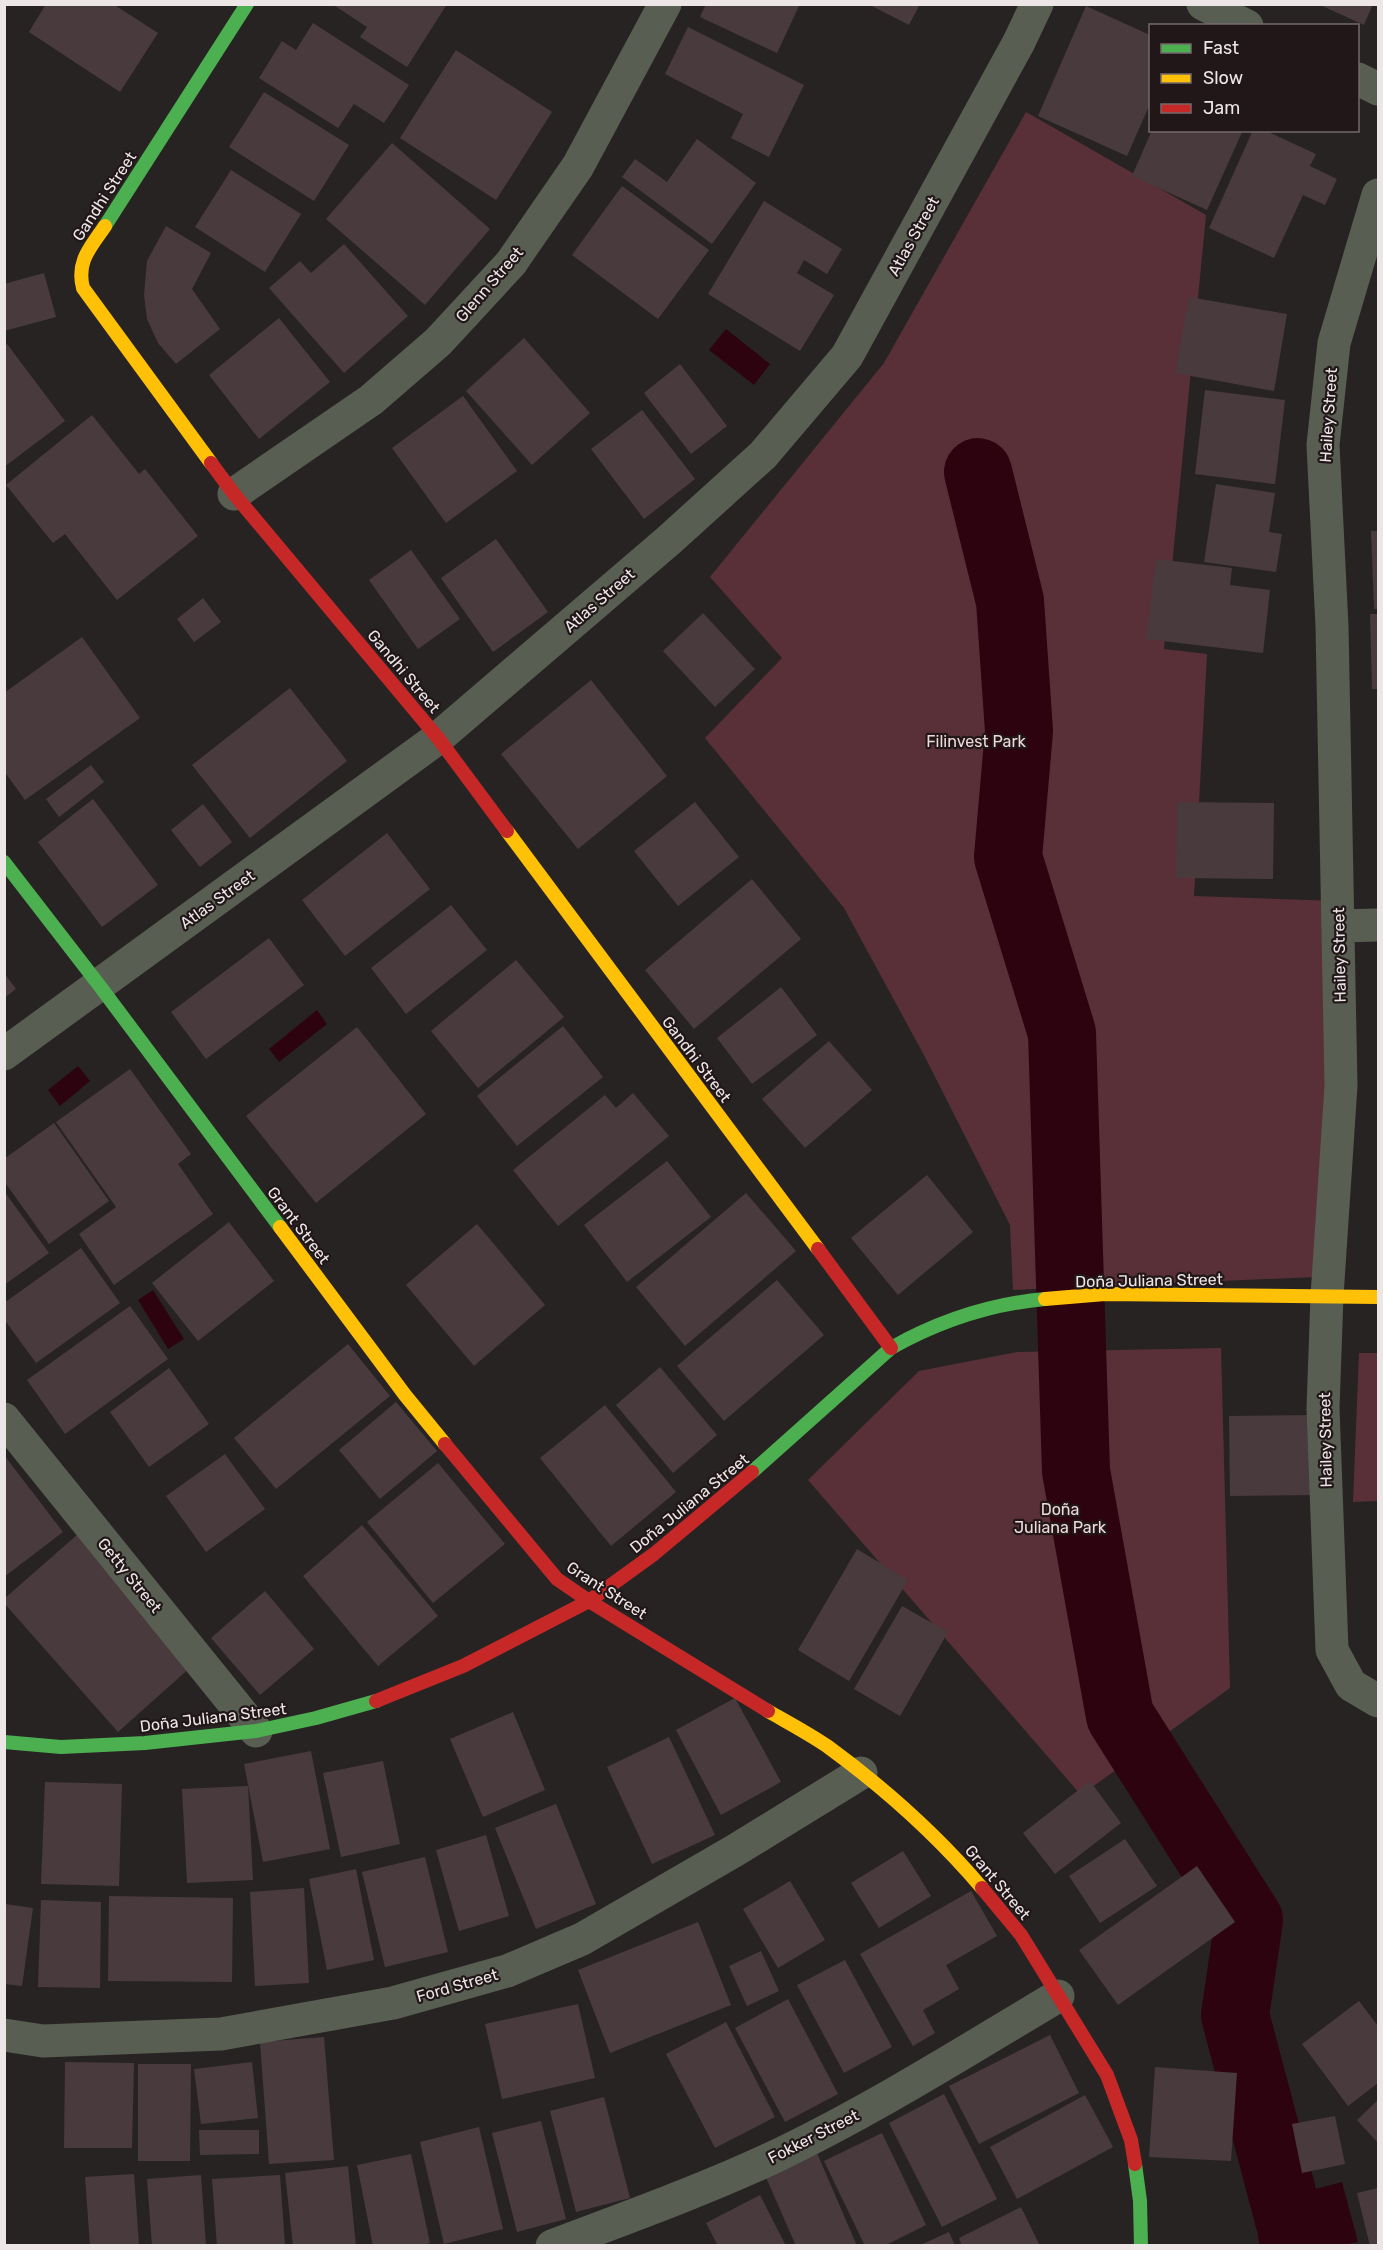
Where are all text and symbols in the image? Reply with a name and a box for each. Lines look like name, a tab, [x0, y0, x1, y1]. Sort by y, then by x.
legend	[1149, 24, 1359, 132]
text: Fast	[1203, 37, 1239, 59]
text: Slow	[1203, 67, 1243, 89]
text: Jam	[1203, 97, 1240, 119]
street label: Gandhi Street	[68, 148, 140, 245]
street label: Atlas Street	[884, 193, 943, 279]
street label: Glenn Street	[452, 243, 527, 326]
street label: Hailey Street	[1316, 367, 1341, 463]
street label: Atlas Street	[560, 564, 639, 636]
street label: Gandhi Street	[363, 626, 444, 717]
park label: Filinvest Park	[926, 732, 1027, 751]
street label: Atlas Street	[176, 866, 258, 933]
street label: Hailey Street	[1329, 907, 1350, 1003]
street label: Gandhi Street	[658, 1013, 735, 1106]
street label: Grant Street	[263, 1183, 334, 1268]
street label: Doña Juliana Street	[1075, 1270, 1223, 1291]
street label: Hailey Street	[1315, 1392, 1336, 1488]
street label: Doña Juliana Street	[626, 1450, 753, 1557]
park label: Doña Juliana Park	[1014, 1500, 1107, 1537]
street label: Getty Street	[94, 1534, 166, 1617]
street label: Grant Street	[563, 1557, 650, 1623]
street label: Doña Juliana Street	[139, 1699, 288, 1736]
street label: Grant Street	[961, 1841, 1034, 1924]
street label: Ford Street	[414, 1965, 500, 2006]
street label: Fokker Street	[765, 2105, 862, 2167]

